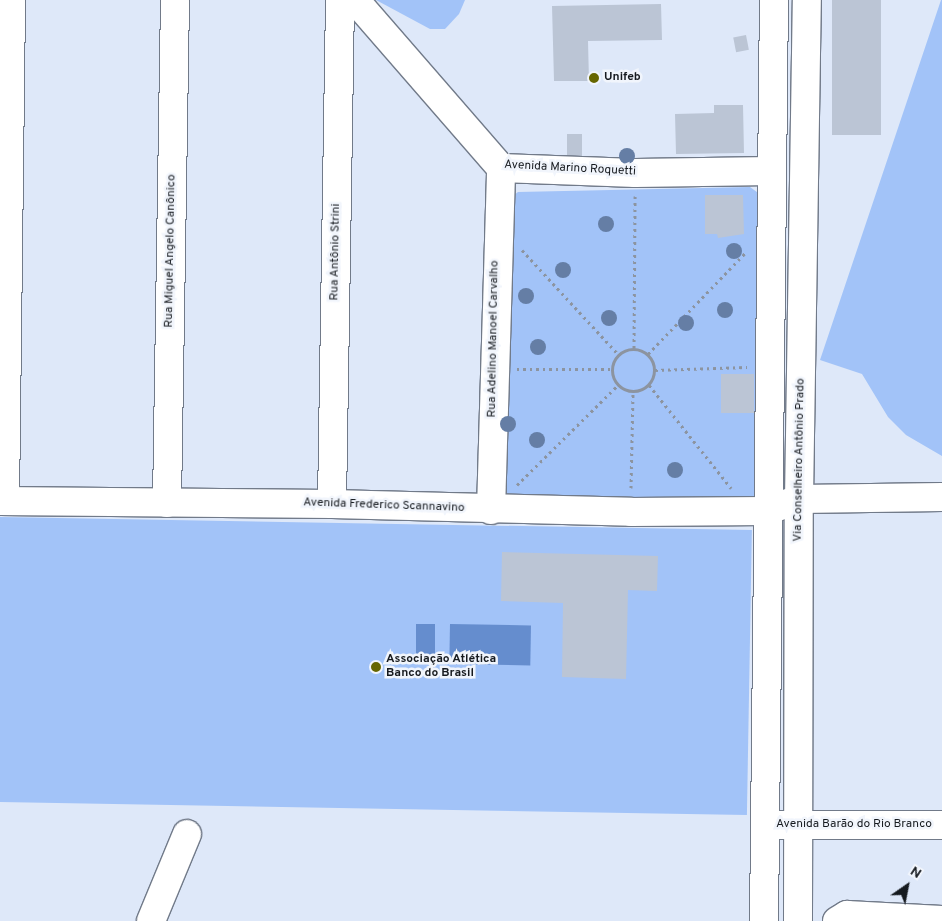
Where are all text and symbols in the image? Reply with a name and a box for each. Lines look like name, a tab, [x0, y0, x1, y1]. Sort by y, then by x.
place label: Unifeb	[604, 71, 641, 85]
marker: Unifeb	[588, 72, 600, 84]
street label: Avenida Marino Roquetti	[504, 158, 636, 180]
street label: Rua Miguel Angelo Canônico	[162, 174, 180, 328]
street label: Rua Antônio Strini	[328, 203, 344, 301]
street label: Rua Adelino Manoel Carvalho	[485, 260, 503, 418]
street label: Via Conselheiro Antônio Prado	[791, 378, 809, 542]
street label: Avenida Frederico Scannavino	[303, 496, 465, 516]
place label: Associação Atlética Banco do Brasil	[386, 653, 497, 681]
marker: Associação Atlética Banco do Brasil	[370, 661, 382, 673]
street label: Avenida Barão do Rio Branco	[776, 818, 932, 832]
north arrow	[882, 861, 932, 911]
text: N	[907, 863, 924, 883]

